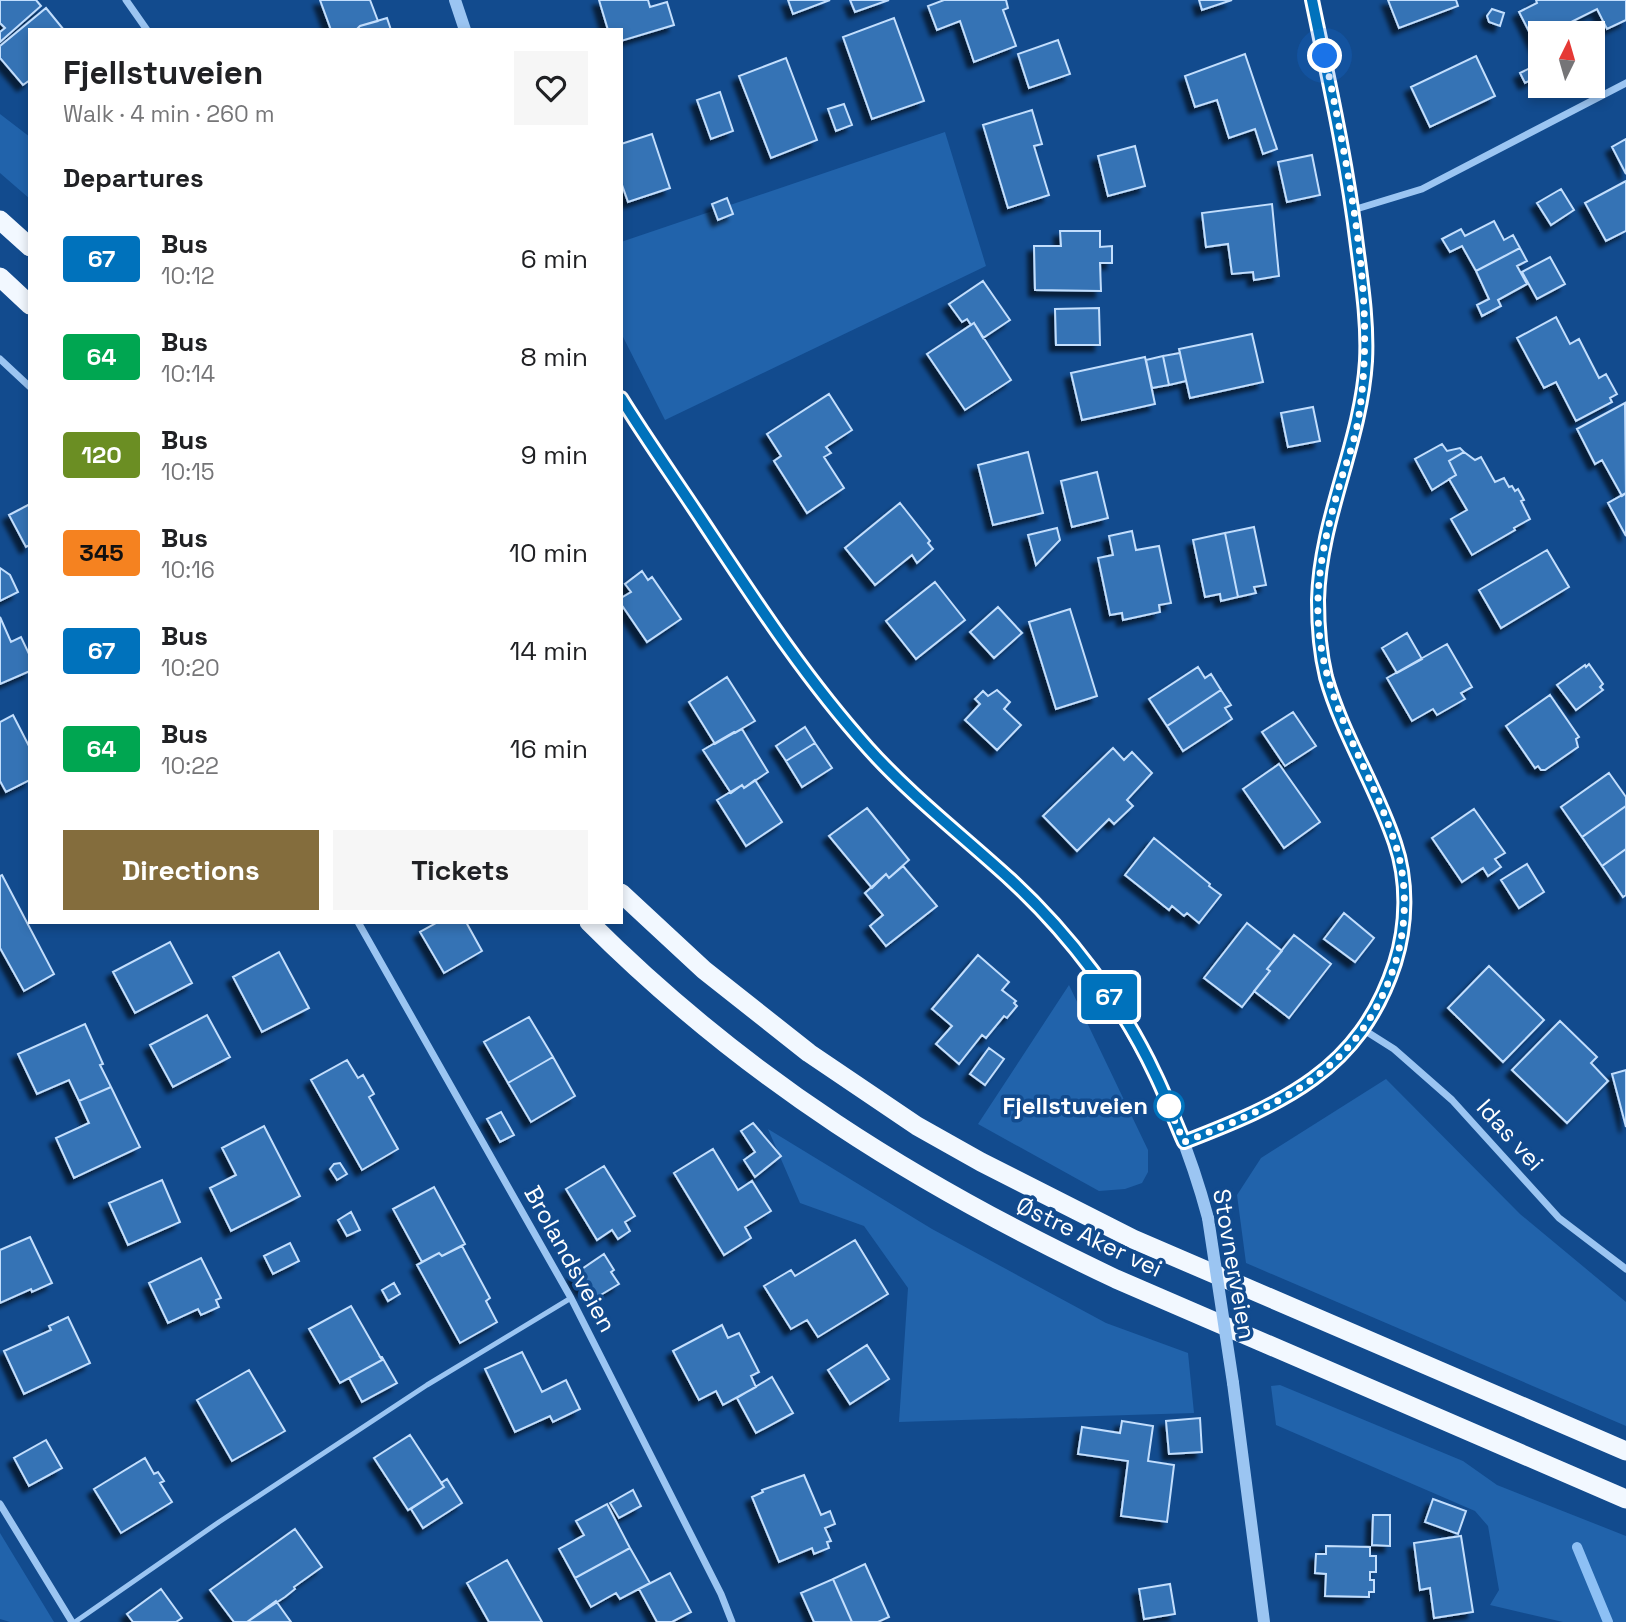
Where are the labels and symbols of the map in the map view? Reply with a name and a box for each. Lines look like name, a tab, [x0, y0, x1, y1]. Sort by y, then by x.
north arrow	[1528, 21, 1605, 98]
your location	[1307, 38, 1342, 73]
line badge: 67	[1078, 974, 1140, 1020]
place label: Fjellstuveien	[1002, 1090, 1148, 1121]
marker: Fjellstuveien	[1154, 1091, 1184, 1121]
street label: Idas vei	[1470, 1092, 1551, 1177]
street label: Brolandsveien	[517, 1180, 623, 1337]
street label: Stovnerveien	[1206, 1186, 1263, 1341]
street label: Østre Aker vei	[1011, 1189, 1167, 1284]

